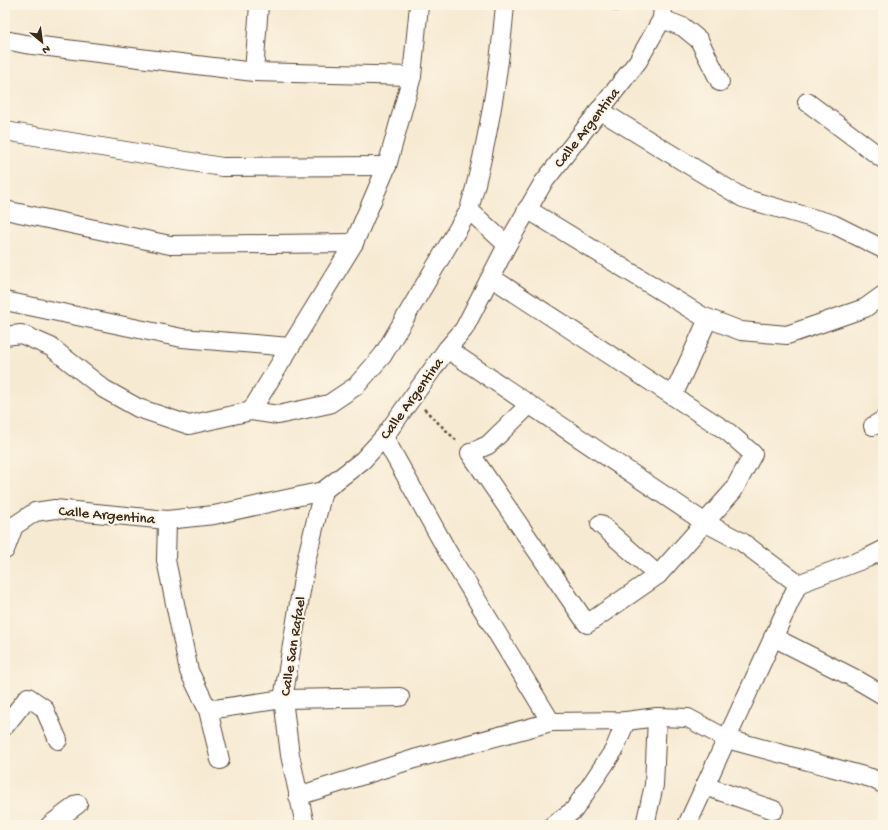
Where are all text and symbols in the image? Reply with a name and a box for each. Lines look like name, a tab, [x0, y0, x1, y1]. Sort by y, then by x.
north arrow	[22, 22, 62, 62]
text: N	[40, 42, 52, 56]
street label: Calle Argentina	[551, 84, 625, 172]
street label: Calle Argentina	[377, 354, 449, 444]
street label: Calle Argentina	[58, 503, 156, 529]
street label: Calle San Rafael	[277, 595, 311, 697]

